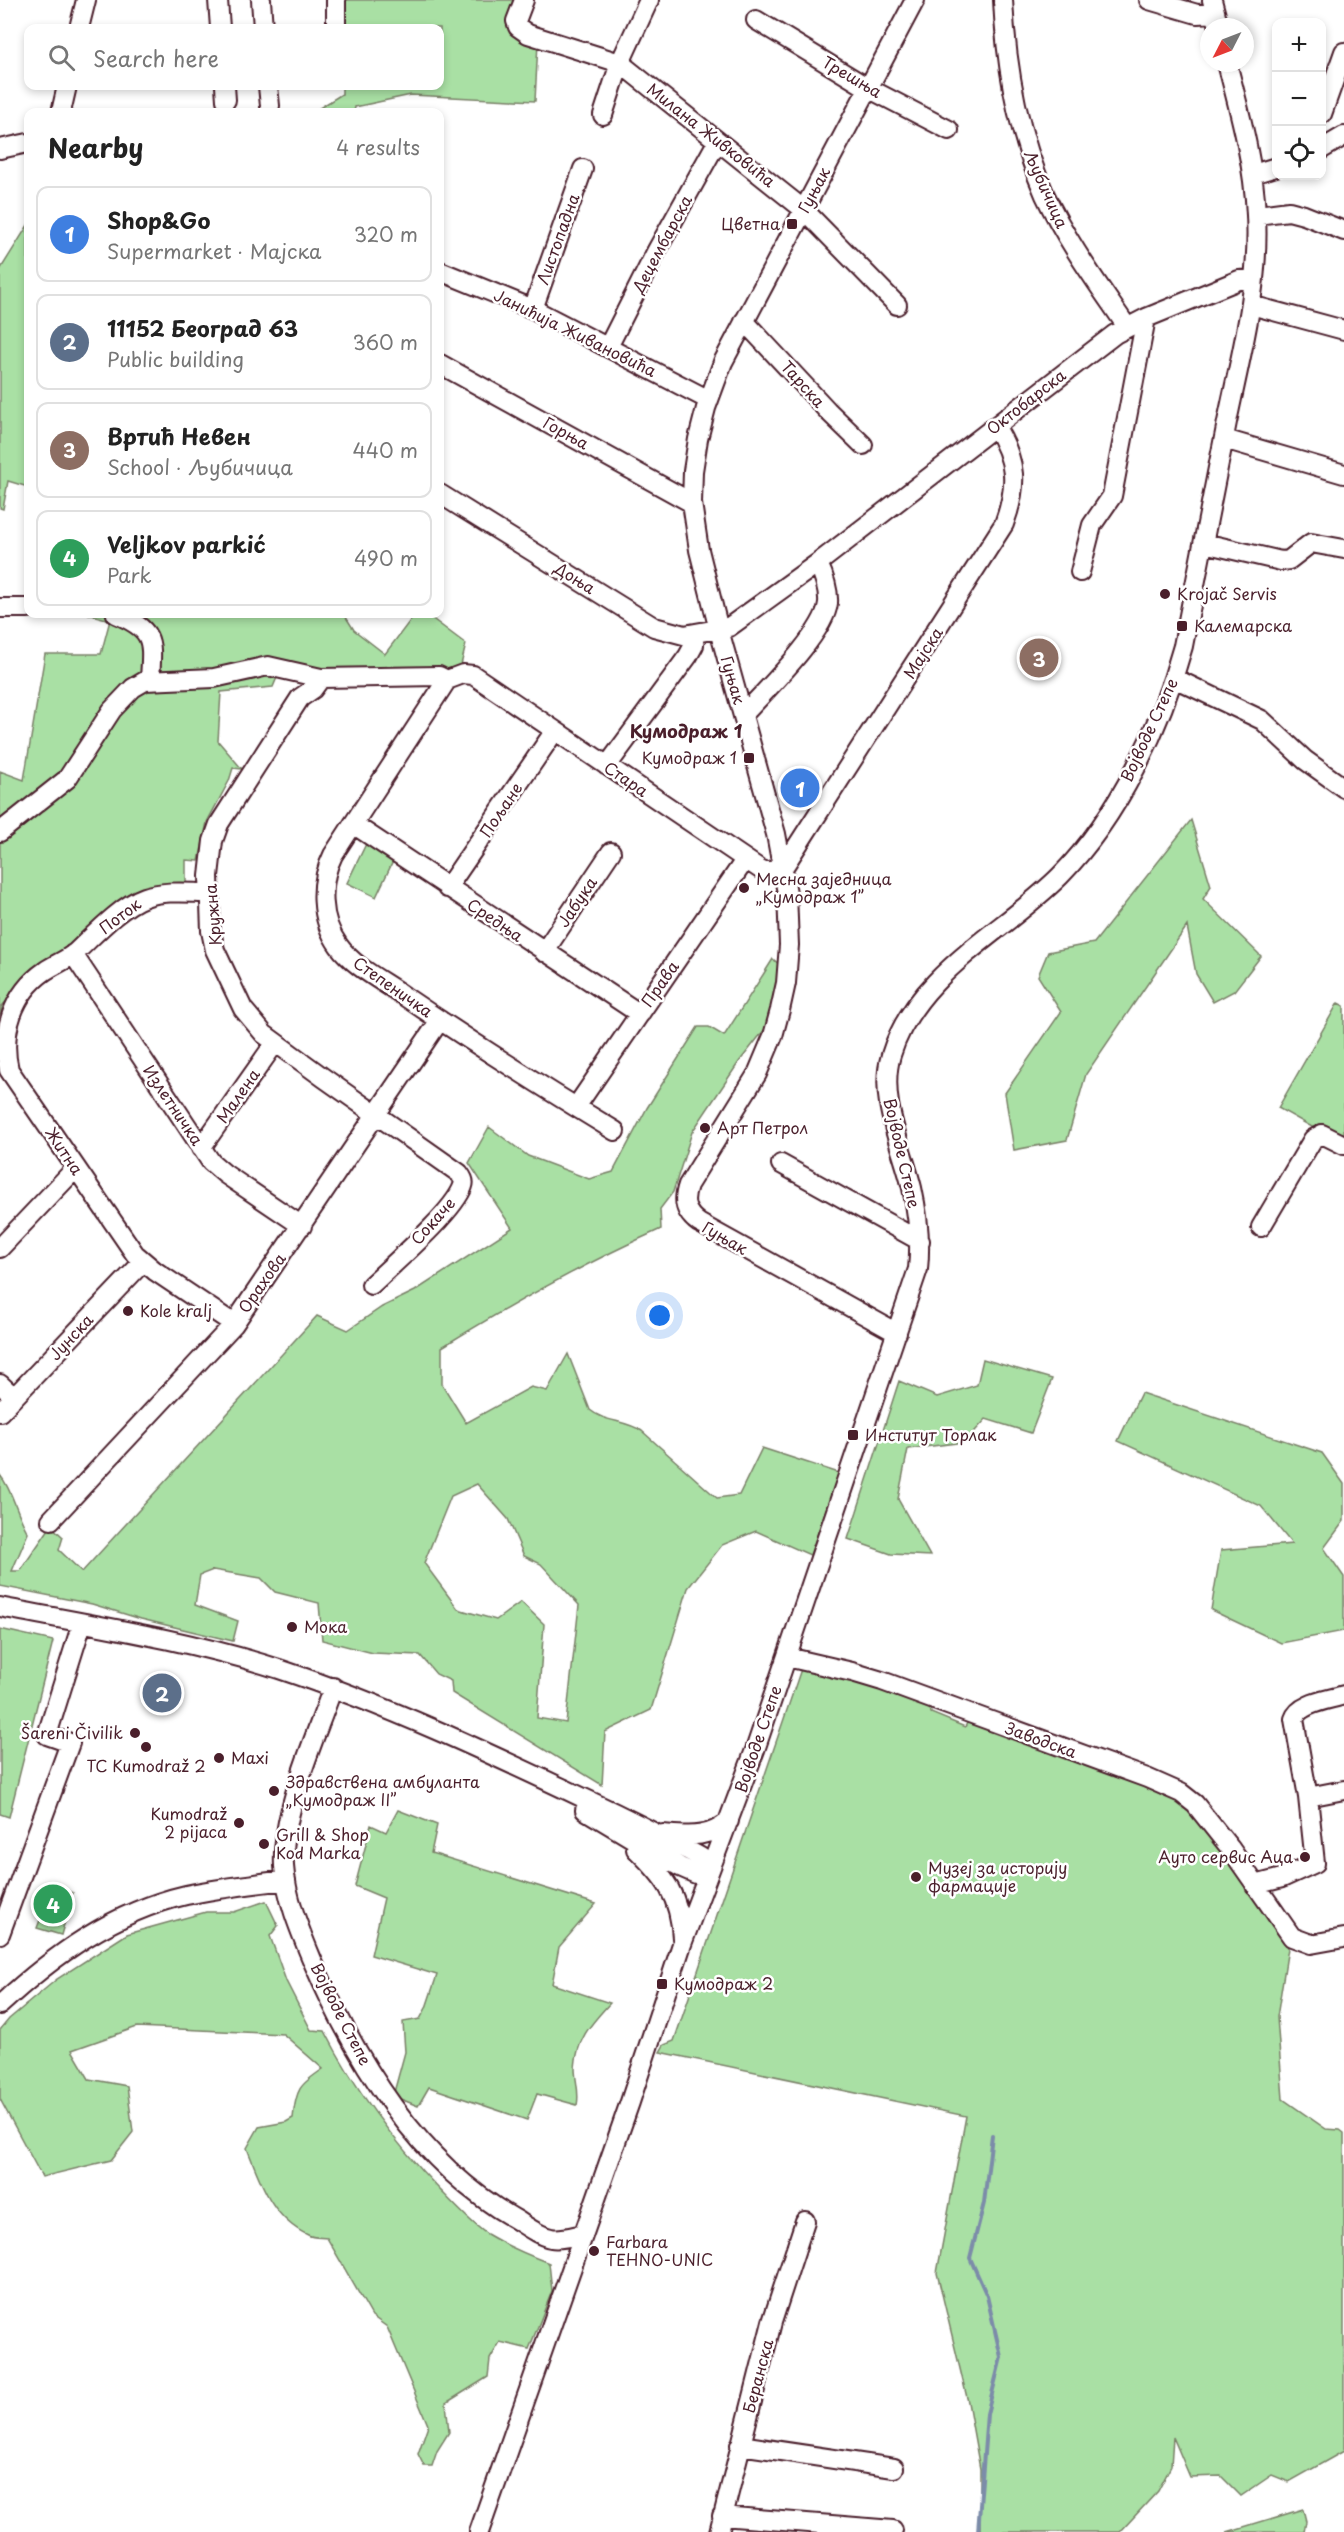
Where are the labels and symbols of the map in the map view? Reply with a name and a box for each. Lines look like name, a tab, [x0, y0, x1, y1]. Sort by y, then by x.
north arrow	[1200, 18, 1254, 72]
street label: Трешња	[818, 49, 887, 103]
street label: Милана Живковића	[642, 76, 781, 192]
street label: Љубичица	[1019, 146, 1075, 232]
street label: Гуњак	[791, 162, 835, 217]
street label: Листопадна	[530, 190, 585, 287]
street label: Децембарска	[625, 190, 697, 298]
place label: Цветна	[721, 211, 780, 235]
marker: Цветна	[785, 217, 799, 231]
street label: Јанићија Живановића	[490, 282, 661, 382]
street label: Тарска	[776, 355, 831, 412]
street label: Октобарска	[981, 363, 1070, 440]
street label: Горња	[539, 410, 594, 454]
street label: Доња	[550, 555, 601, 599]
place label: Krojač Servis	[1177, 581, 1277, 605]
marker: Krojač Servis	[1158, 587, 1172, 601]
place label: Калемарска	[1194, 613, 1292, 637]
marker: Калемарска	[1175, 619, 1189, 633]
street label: Мајска	[896, 622, 948, 683]
pin: 3	[1020, 636, 1058, 680]
street label: Гуњак	[716, 653, 752, 707]
street label: Војводе Степе	[1114, 673, 1183, 785]
district label: Кумодраж 1	[630, 717, 743, 744]
place label: Кумодраж 1	[642, 745, 737, 769]
marker: Кумодраж 1	[742, 751, 756, 765]
street label: Стара	[600, 755, 653, 802]
pin: 1	[780, 766, 820, 810]
street label: Пољане	[473, 777, 527, 842]
place label: Месна заједница „Кумодраж 1”	[756, 866, 892, 908]
street label: Јабука	[550, 871, 602, 932]
marker: Месна заједница „Кумодраж 1”	[737, 881, 751, 895]
street label: Кружна	[197, 883, 227, 947]
street label: Поток	[93, 891, 146, 939]
street label: Средња	[463, 892, 528, 947]
street label: Степеничка	[349, 950, 438, 1022]
street label: Права	[635, 955, 684, 1011]
street label: Излетничка	[138, 1059, 210, 1150]
street label: Малена	[210, 1063, 265, 1128]
street label: Војводе Степе	[879, 1095, 927, 1210]
place label: Арт Петрол	[717, 1115, 808, 1139]
marker: Арт Петрол	[698, 1121, 712, 1135]
street label: Житна	[40, 1122, 90, 1179]
street label: Сокаче	[404, 1191, 460, 1250]
street label: Гуњак	[698, 1214, 753, 1260]
street label: Орахова	[232, 1247, 291, 1317]
place label: Kole kralj	[140, 1298, 212, 1322]
your location	[645, 1301, 674, 1330]
marker: Kole kralj	[121, 1304, 135, 1318]
street label: Јунска	[43, 1308, 98, 1365]
place label: Институт Торлак	[865, 1422, 997, 1446]
marker: Институт Торлак	[846, 1428, 860, 1442]
place label: Мока	[304, 1614, 347, 1638]
marker: Мока	[285, 1620, 299, 1634]
pin: 2	[142, 1670, 182, 1716]
street label: Војводе Степе	[727, 1681, 787, 1796]
street label: Заводска	[1002, 1715, 1081, 1763]
place label: Šareni Čivilik	[21, 1720, 123, 1744]
marker: Šareni Čivilik	[128, 1726, 142, 1740]
marker: TC Kumodraž 2	[139, 1740, 153, 1754]
place label: Maxi	[231, 1745, 269, 1769]
marker: Maxi	[212, 1751, 226, 1765]
place label: TC Kumodraž 2	[86, 1753, 206, 1777]
place label: Здравствена амбуланта „Кумодраж II”	[285, 1769, 480, 1811]
marker: Здравствена амбуланта „Кумодраж II”	[267, 1784, 281, 1798]
place label: Kumodraž 2 pijaca	[150, 1801, 227, 1843]
marker: Kumodraž 2 pijaca	[232, 1816, 246, 1830]
place label: Grill & Shop Kod Marka	[276, 1822, 369, 1864]
marker: Grill & Shop Kod Marka	[257, 1837, 271, 1851]
place label: Ауто сервис Аца	[1158, 1844, 1293, 1868]
marker: Ауто сервис Аца	[1298, 1850, 1312, 1864]
place label: Музеј за историју фармације	[928, 1855, 1067, 1897]
marker: Музеј за историју фармације	[909, 1870, 923, 1884]
pin: 4	[34, 1882, 72, 1926]
street label: Војводе Степе	[306, 1958, 378, 2069]
place label: Кумодраж 2	[674, 1971, 773, 1995]
marker: Кумодраж 2	[655, 1977, 669, 1991]
place label: Farbara TEHNO-UNIC	[606, 2229, 713, 2271]
marker: Farbara TEHNO-UNIC	[587, 2244, 601, 2258]
street label: Беранска	[736, 2336, 778, 2415]

